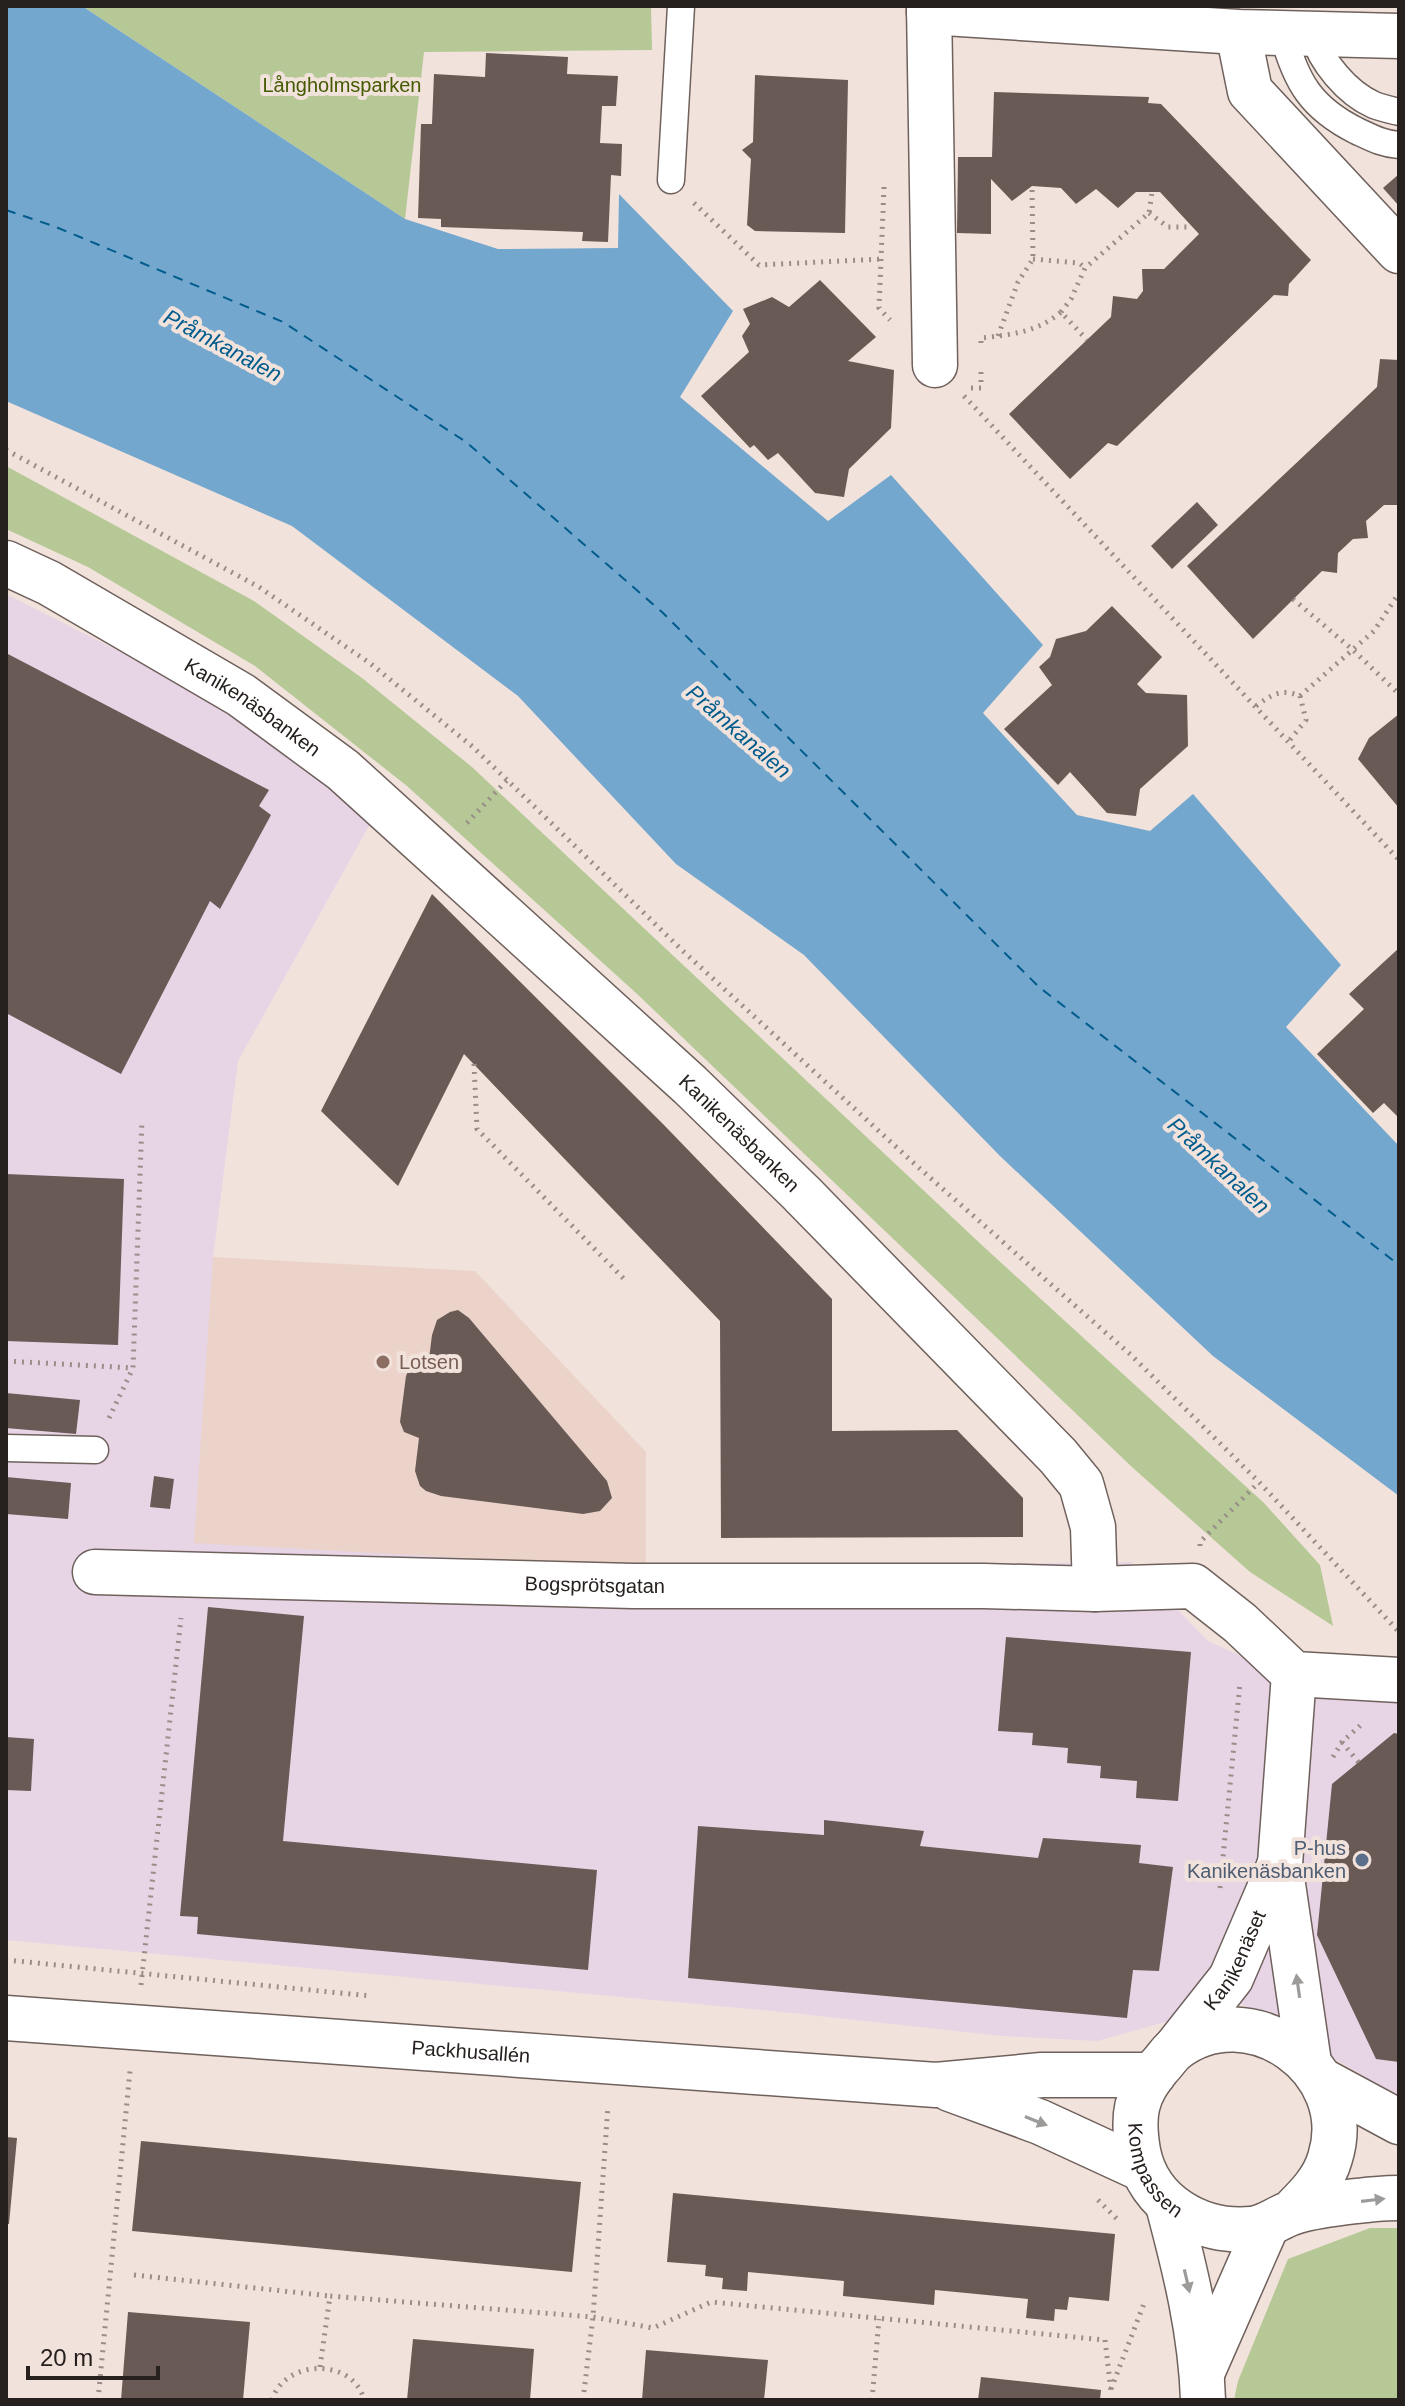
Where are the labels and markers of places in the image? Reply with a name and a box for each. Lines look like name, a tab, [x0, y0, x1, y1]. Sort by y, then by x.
place label: Lotsen	[399, 1351, 459, 1373]
marker: Lotsen	[374, 1353, 392, 1371]
place label: P-hus Kanikenäsbanken	[1187, 1837, 1346, 1882]
marker: P-hus Kanikenäsbanken	[1353, 1851, 1371, 1869]

